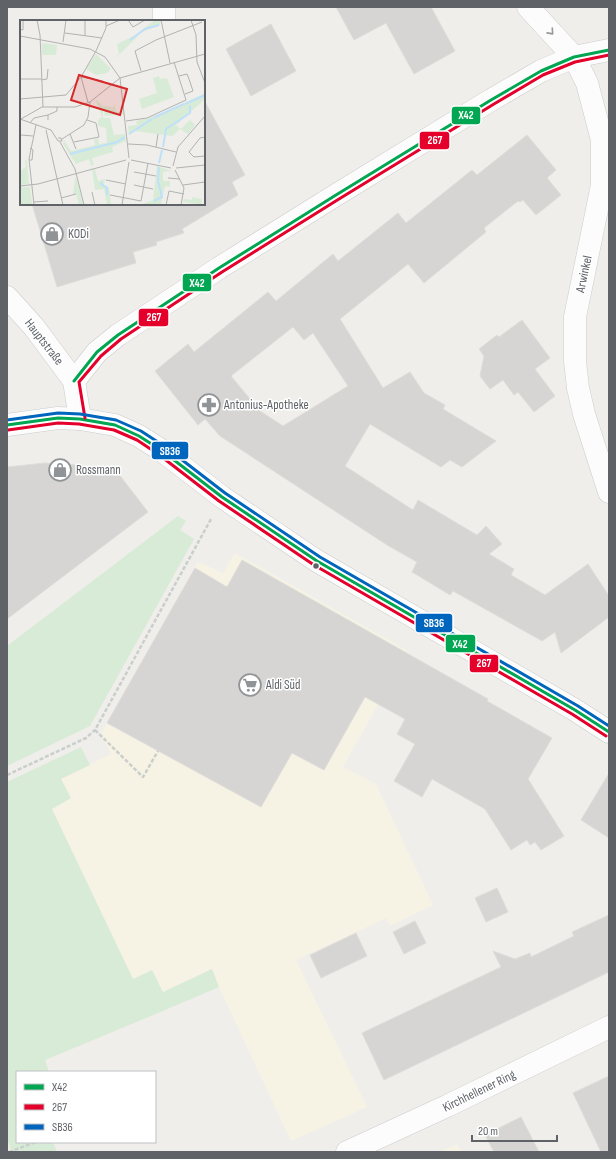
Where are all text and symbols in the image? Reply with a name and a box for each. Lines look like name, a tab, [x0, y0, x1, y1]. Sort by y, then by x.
inset map	[20, 20, 205, 205]
one-way arrow	[546, 27, 554, 35]
line badge: X42	[451, 106, 481, 125]
text: X42	[457, 109, 474, 122]
line badge: 267	[419, 131, 450, 150]
text: 267	[428, 134, 443, 147]
shop icon: KODi	[39, 221, 65, 247]
place label: KODi	[68, 226, 89, 242]
street label: Arwinkel	[572, 254, 596, 295]
line badge: X42	[182, 273, 212, 292]
text: X42	[188, 277, 205, 290]
line badge: 267	[138, 308, 169, 327]
text: 267	[147, 311, 162, 324]
street label: Hauptstraße	[21, 316, 67, 368]
pharmacy icon: Antonius-Apotheke	[196, 392, 222, 418]
place label: Antonius-Apotheke	[223, 397, 309, 413]
line badge: SB36	[151, 441, 189, 460]
text: SB36	[160, 445, 180, 458]
shop icon: Rossmann	[47, 457, 73, 483]
place label: Rossmann	[76, 462, 121, 478]
unlabelled marker	[311, 561, 321, 571]
line badge: SB36	[415, 613, 453, 633]
text: SB36	[424, 617, 444, 630]
line badge: X42	[445, 634, 476, 653]
text: X42	[451, 638, 468, 651]
line badge: 267	[469, 654, 499, 673]
text: 267	[477, 657, 492, 670]
supermarket icon: Aldi Süd	[237, 672, 263, 698]
place label: Aldi Süd	[265, 677, 300, 693]
street label: Kirchhellener Ring	[440, 1066, 518, 1116]
legend	[16, 1071, 156, 1143]
text: X42	[51, 1080, 67, 1095]
text: 267	[52, 1100, 67, 1115]
scale bar	[472, 1117, 557, 1143]
text: SB36	[52, 1120, 73, 1135]
text: 20 m	[478, 1124, 498, 1139]

